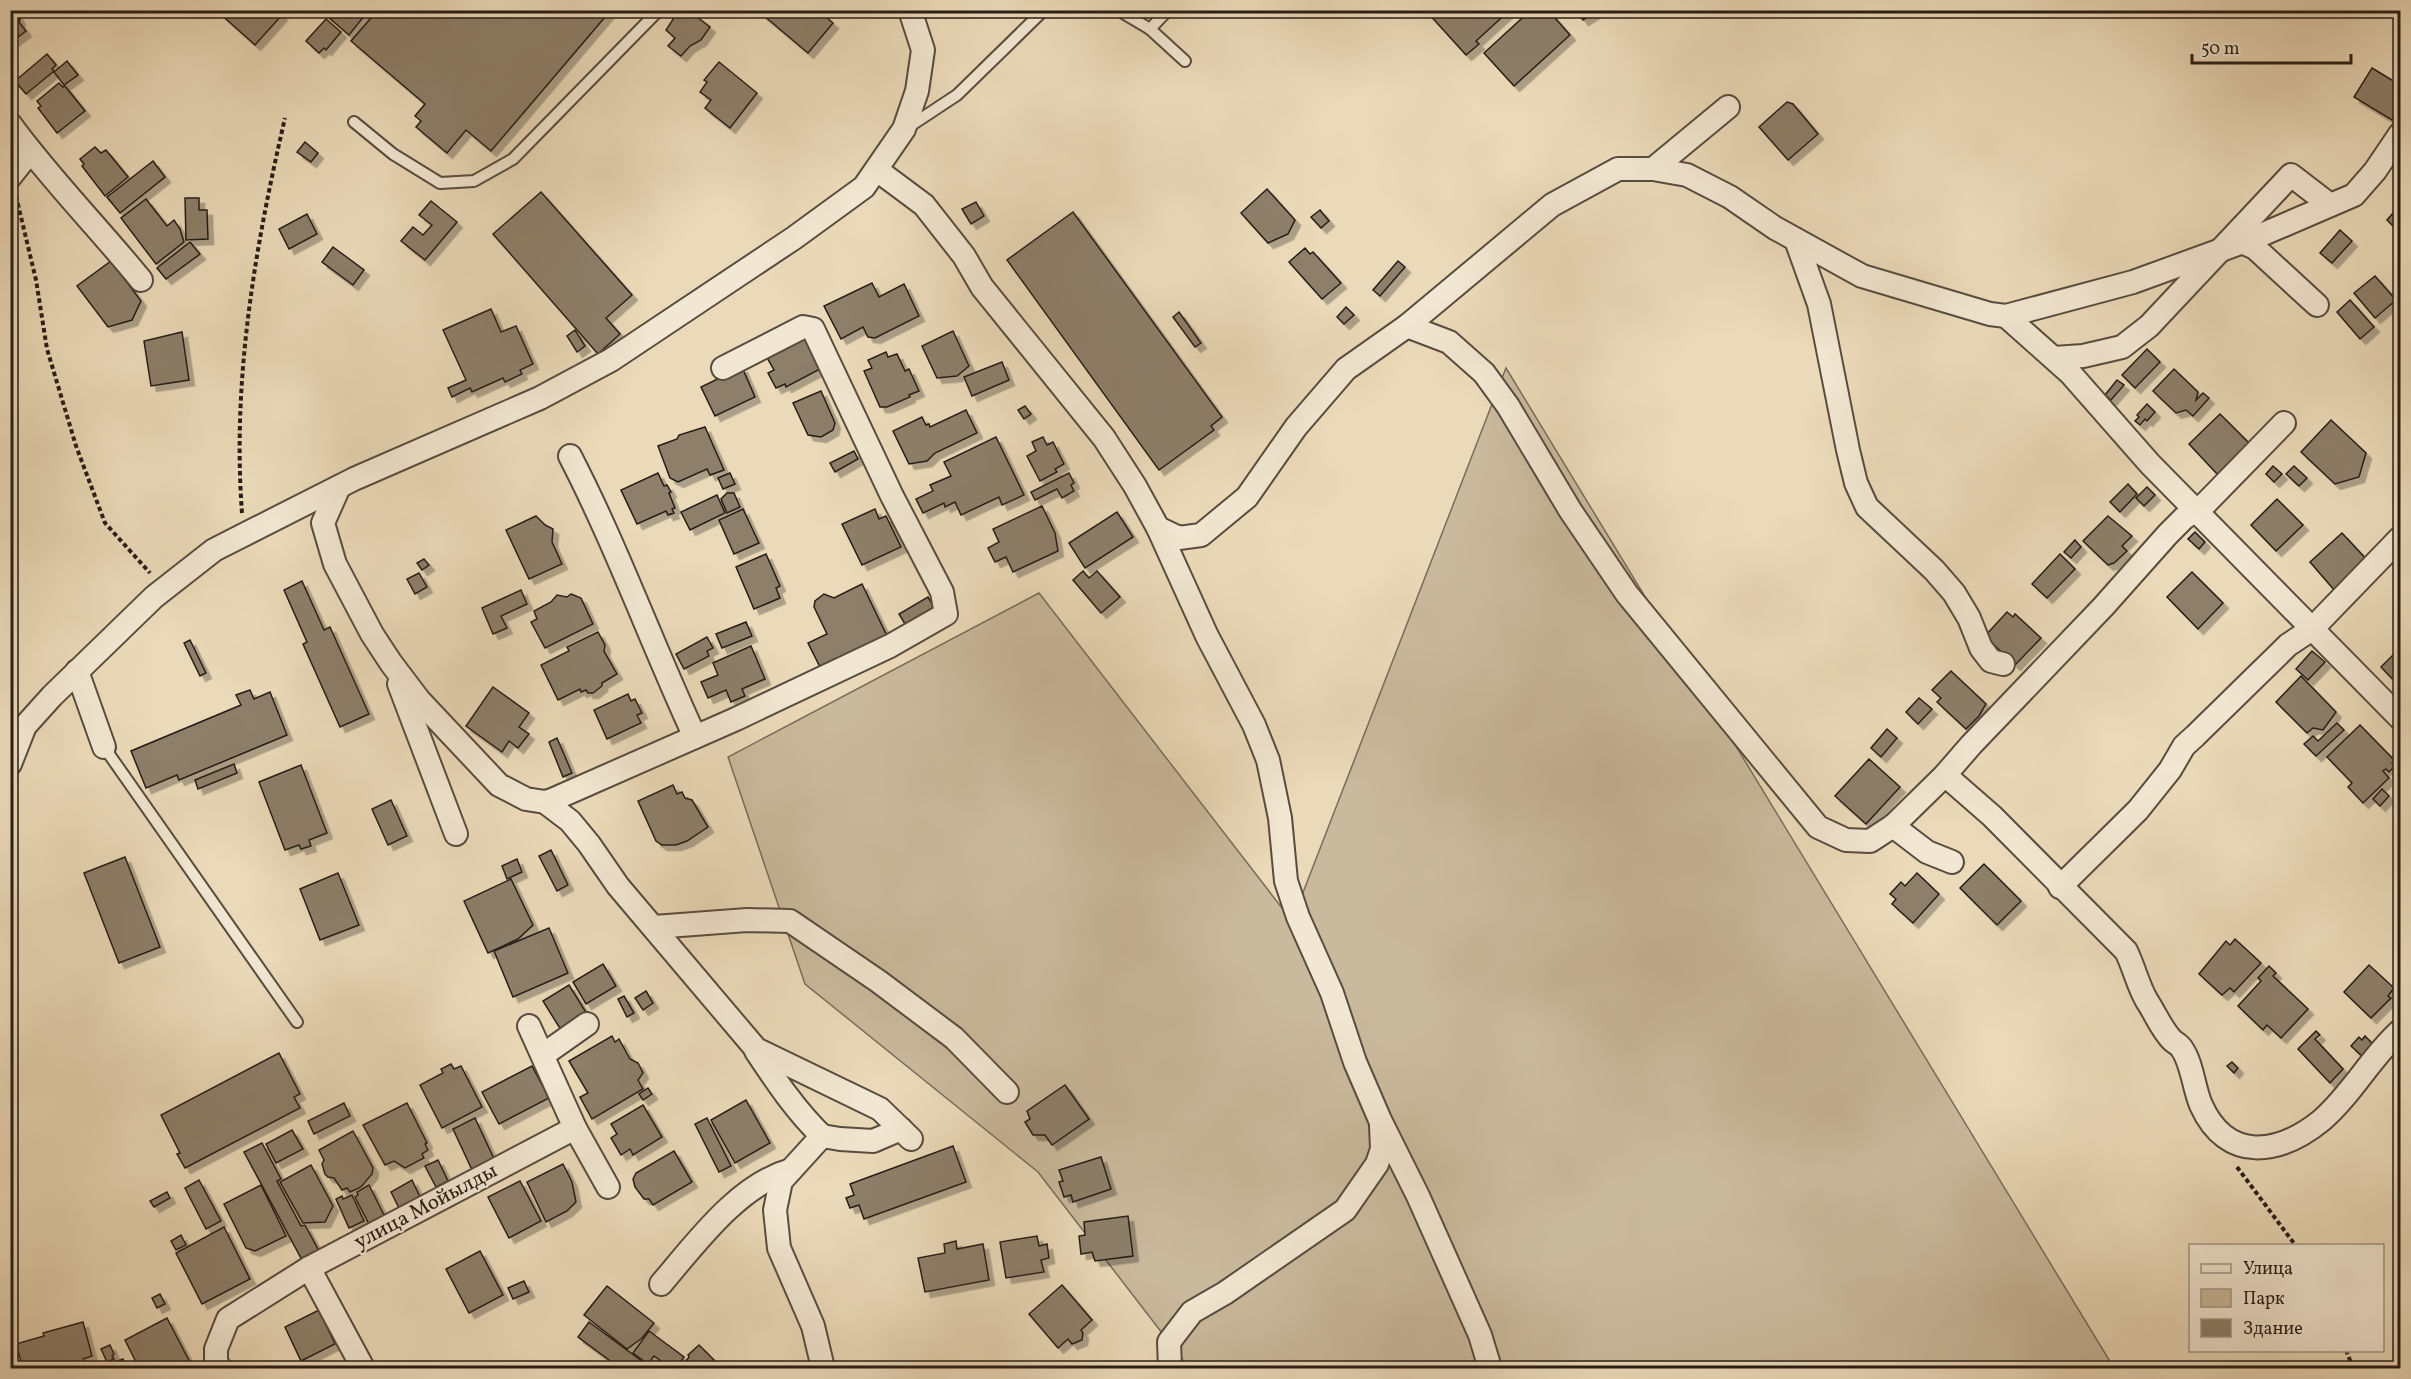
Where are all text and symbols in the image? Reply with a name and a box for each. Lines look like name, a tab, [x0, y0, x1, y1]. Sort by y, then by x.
scale bar	[2192, 27, 2351, 65]
text: 50 m	[2201, 37, 2240, 62]
street label: улица Мойылды	[349, 1157, 503, 1257]
legend	[2189, 1244, 2384, 1352]
text: Улица	[2243, 1257, 2293, 1282]
text: Парк	[2243, 1287, 2285, 1312]
text: Здание	[2243, 1317, 2303, 1342]

